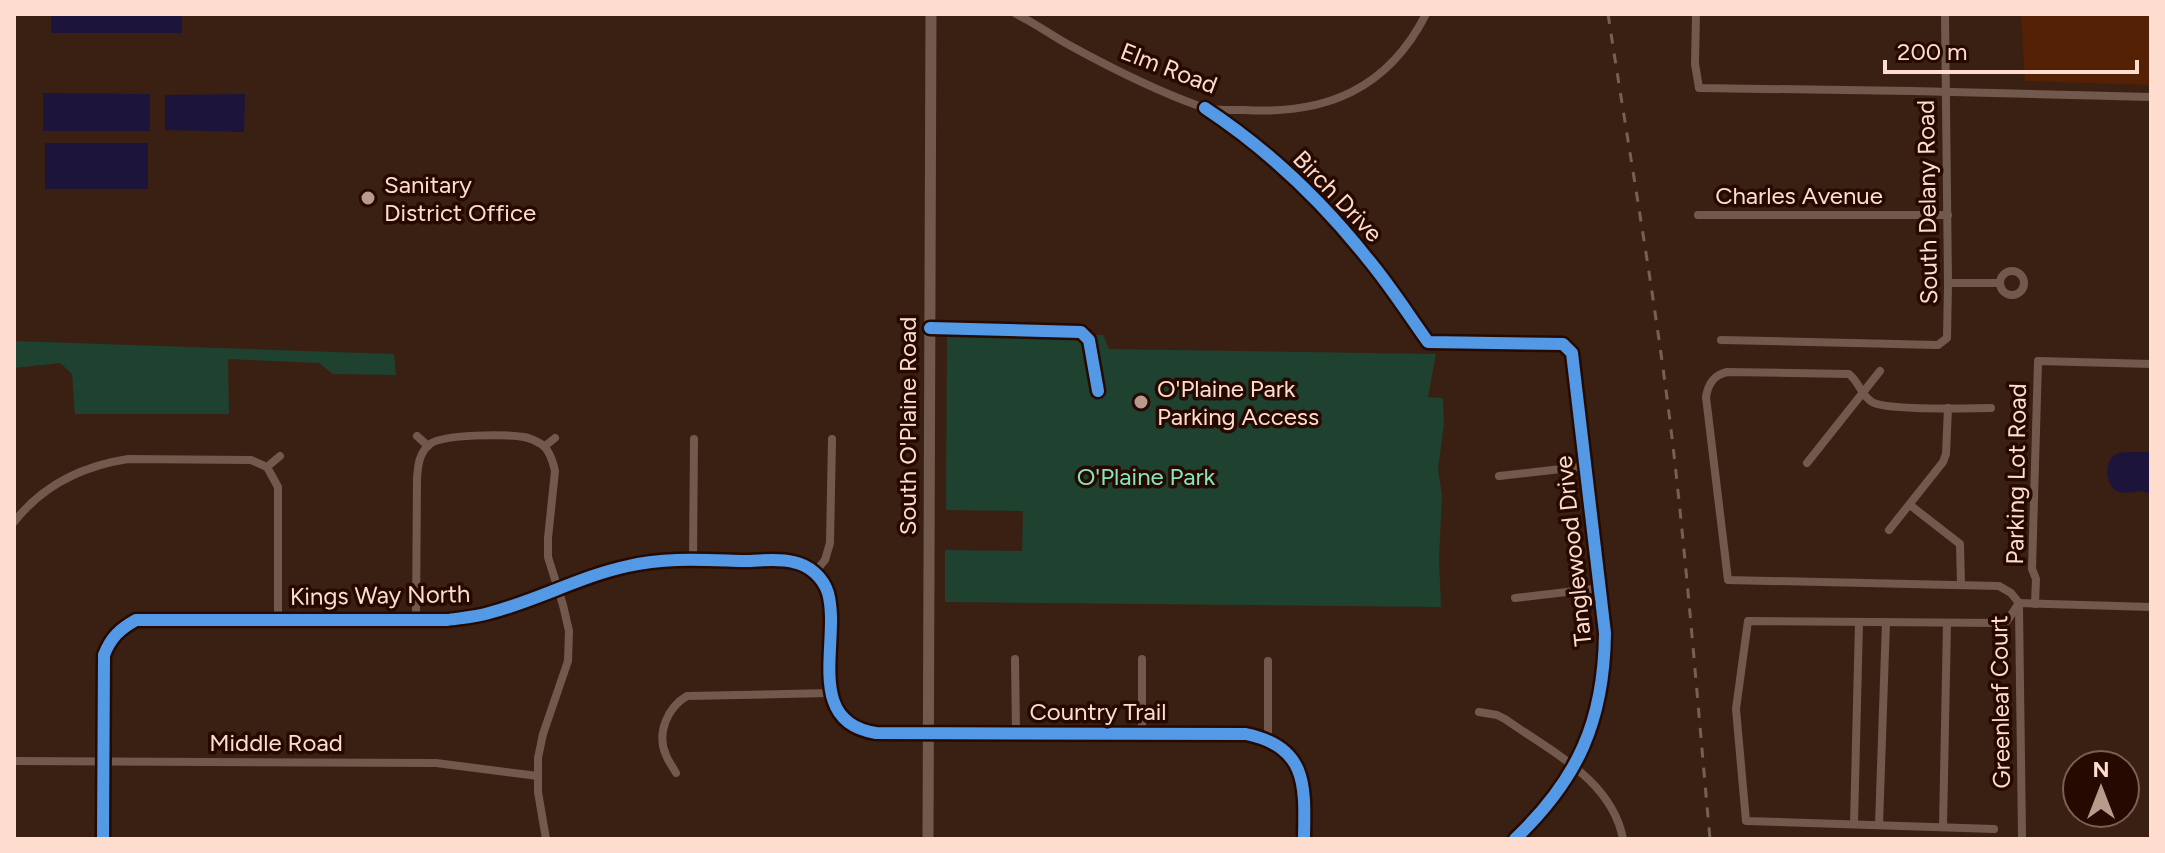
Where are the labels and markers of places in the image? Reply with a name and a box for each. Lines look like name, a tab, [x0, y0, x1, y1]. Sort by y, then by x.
place label: Sanitary District Office	[384, 170, 536, 227]
marker: Sanitary District Office	[359, 189, 377, 207]
place label: O'Plaine Park Parking Access	[1157, 374, 1319, 431]
marker: O'Plaine Park Parking Access	[1132, 393, 1150, 411]

